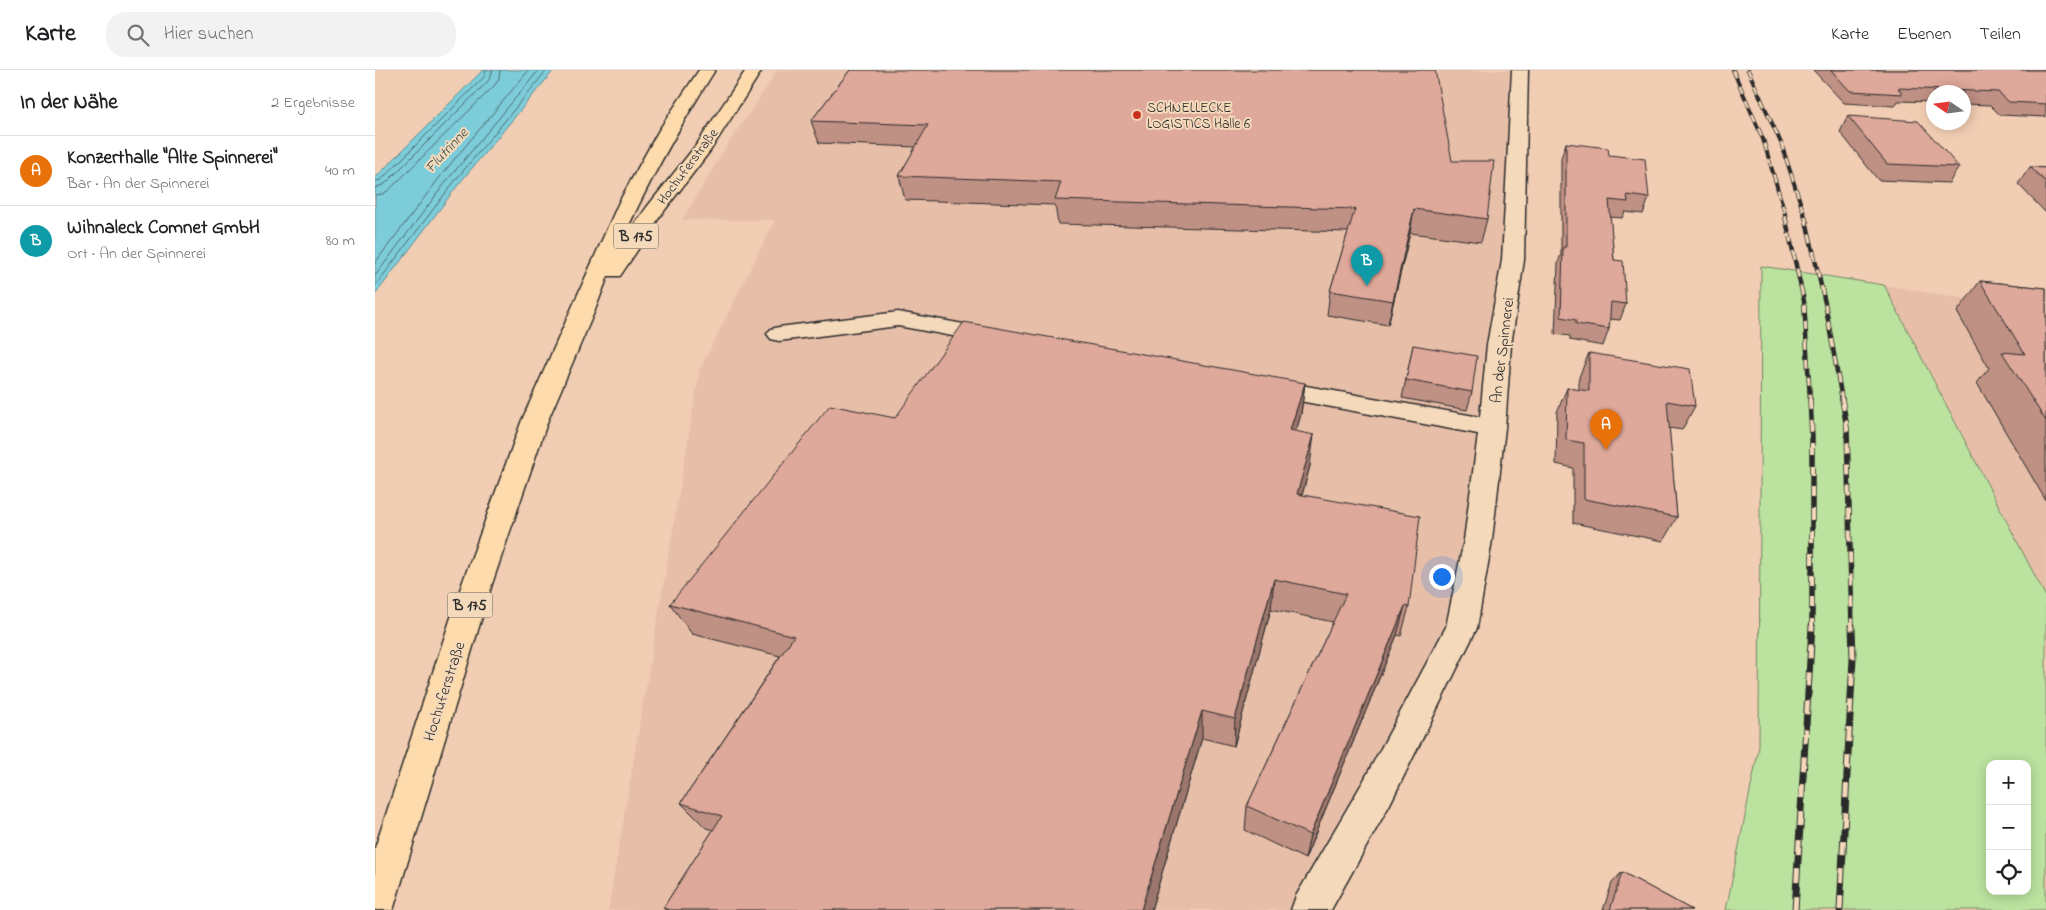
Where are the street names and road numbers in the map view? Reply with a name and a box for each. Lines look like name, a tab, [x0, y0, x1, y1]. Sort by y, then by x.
street label: Hochuferstraße	[653, 124, 724, 209]
road number: B 175	[613, 224, 659, 248]
street label: An der Spinnerei	[1485, 296, 1521, 405]
road number: B 175	[447, 592, 493, 618]
street label: Hochuferstraße	[417, 638, 473, 745]

